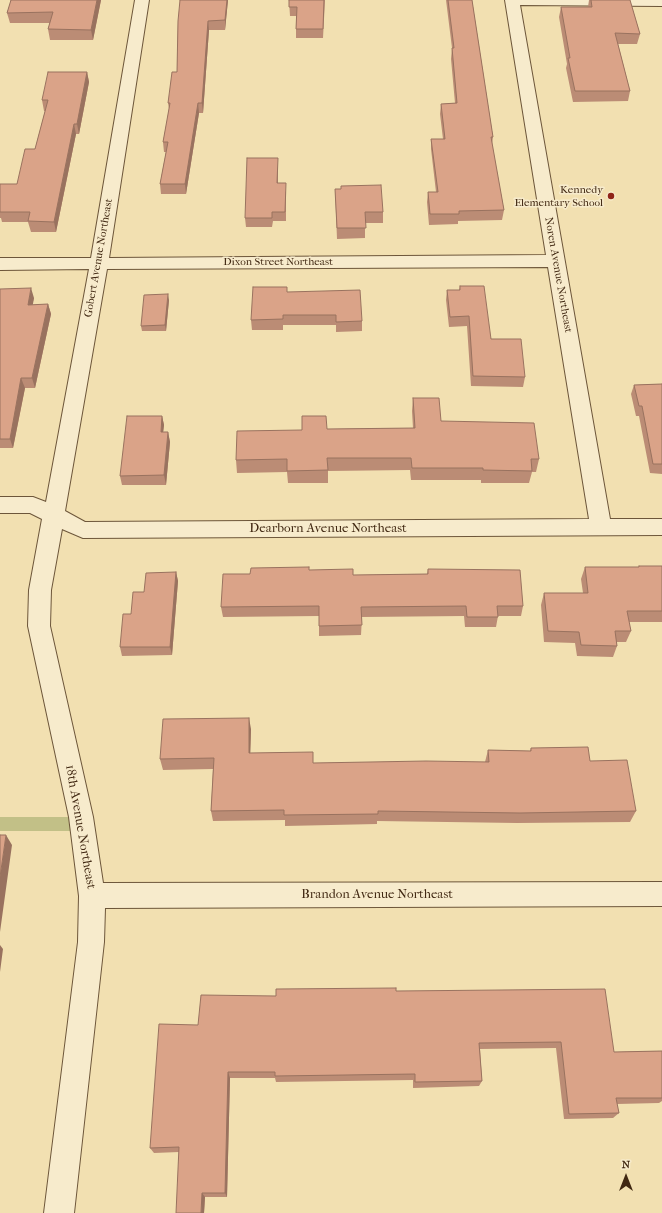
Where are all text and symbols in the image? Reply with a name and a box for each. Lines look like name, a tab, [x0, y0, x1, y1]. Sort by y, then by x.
place label: Kennedy Elementary School	[514, 183, 603, 209]
marker: Kennedy Elementary School	[606, 191, 616, 201]
street label: Gobert Avenue Northeast	[82, 198, 116, 318]
street label: Noren Avenue Northeast	[541, 216, 575, 334]
street label: Dixon Street Northeast	[223, 255, 333, 269]
street label: Dearborn Avenue Northeast	[249, 521, 407, 537]
street label: 18th Avenue Northeast	[61, 764, 99, 890]
street label: Brandon Avenue Northeast	[301, 887, 453, 903]
north arrow	[606, 1157, 646, 1197]
text: N	[622, 1158, 630, 1171]

